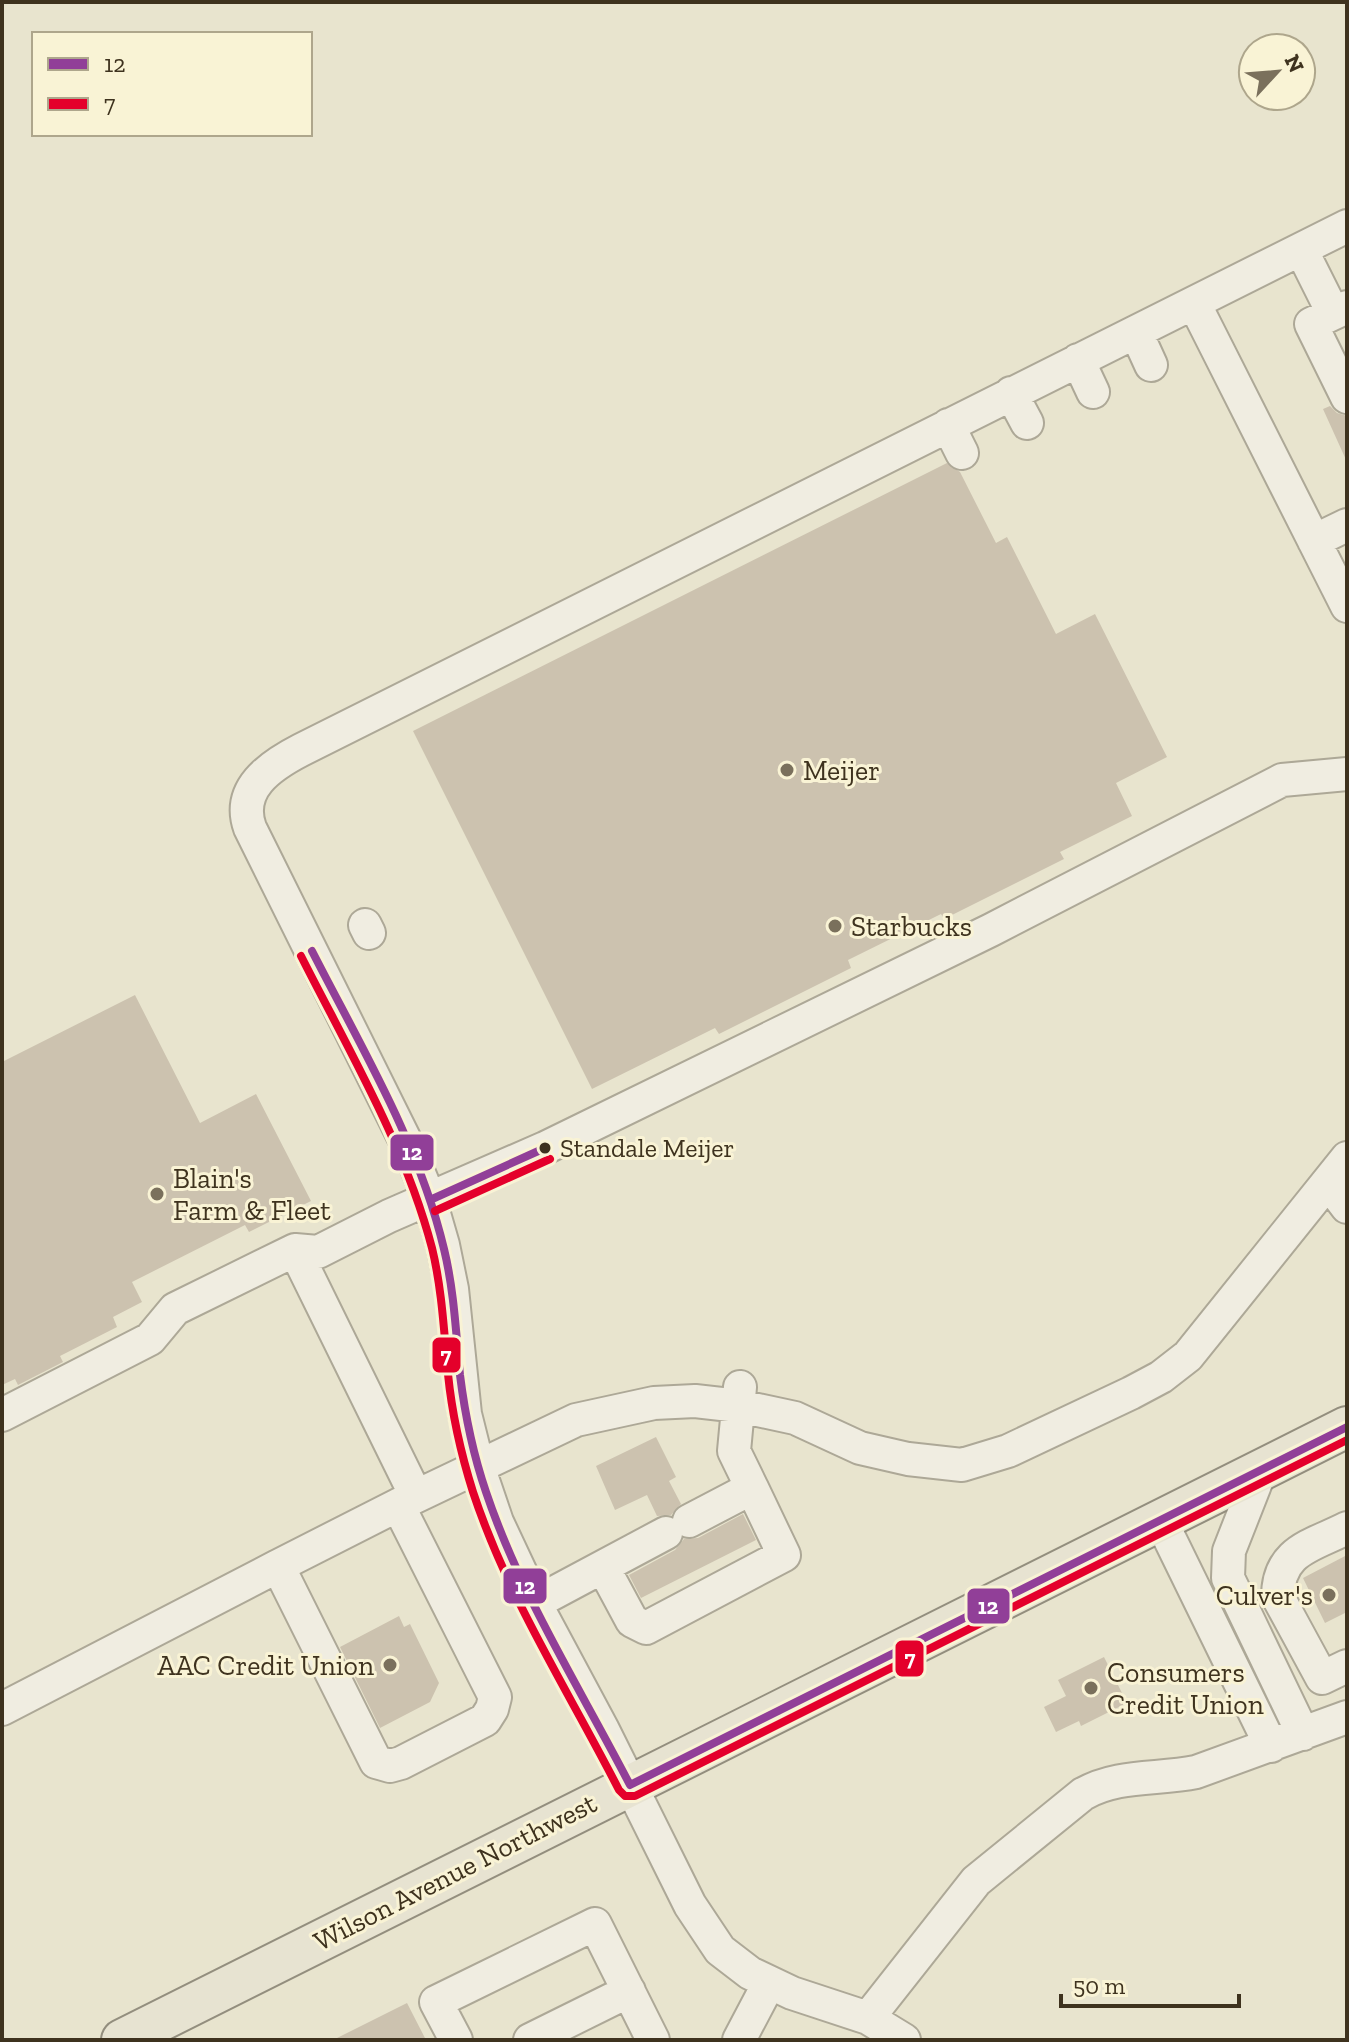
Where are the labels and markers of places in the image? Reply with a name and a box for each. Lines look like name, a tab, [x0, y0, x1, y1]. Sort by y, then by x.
place label: Meijer	[803, 754, 880, 787]
marker: Meijer	[778, 761, 796, 779]
place label: Starbucks	[851, 910, 972, 943]
marker: Starbucks	[826, 917, 844, 935]
place label: Standale Meijer	[560, 1132, 734, 1164]
marker: Standale Meijer	[537, 1140, 553, 1156]
place label: Blain's Farm & Fleet	[173, 1162, 331, 1227]
marker: Blain's Farm & Fleet	[148, 1185, 166, 1203]
place label: Culver's	[1216, 1579, 1313, 1612]
marker: Culver's	[1320, 1586, 1338, 1604]
place label: AAC Credit Union	[157, 1649, 374, 1682]
marker: AAC Credit Union	[381, 1656, 399, 1674]
place label: Consumers Credit Union	[1107, 1656, 1264, 1721]
marker: Consumers Credit Union	[1082, 1679, 1100, 1697]

